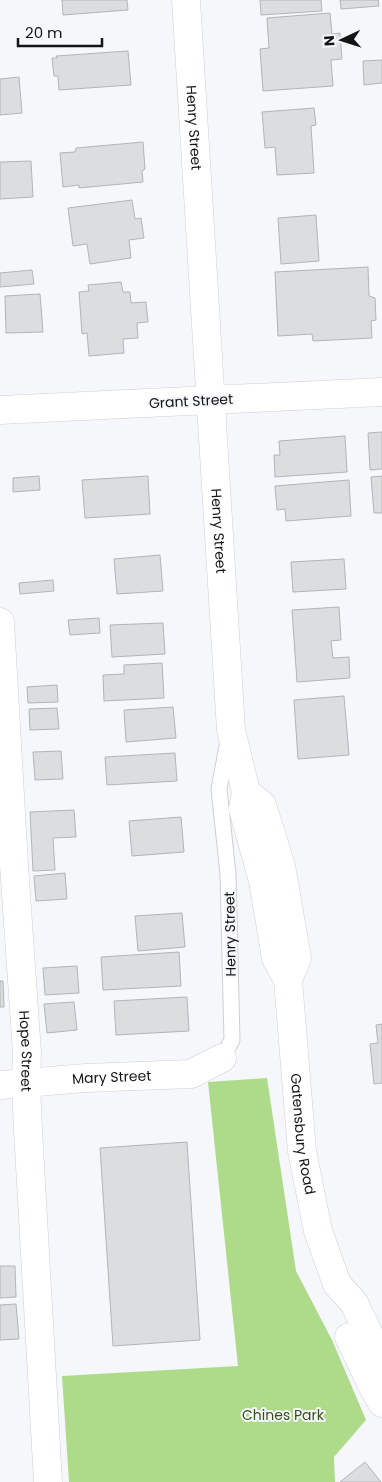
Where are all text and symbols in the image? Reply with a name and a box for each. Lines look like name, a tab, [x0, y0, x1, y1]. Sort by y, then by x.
scale bar	[18, 15, 101, 47]
north arrow	[317, 15, 367, 65]
text: 20 m	[25, 22, 63, 43]
text: N	[319, 35, 339, 47]
street label: Henry Street	[181, 85, 206, 171]
street label: Grant Street	[148, 389, 234, 413]
street label: Henry Street	[206, 488, 231, 574]
street label: Henry Street	[219, 891, 241, 977]
street label: Hope Street	[14, 1010, 37, 1092]
street label: Mary Street	[71, 1066, 152, 1089]
street label: Gatensbury Road	[286, 1072, 320, 1196]
park label: Chines Park	[242, 1405, 325, 1425]

